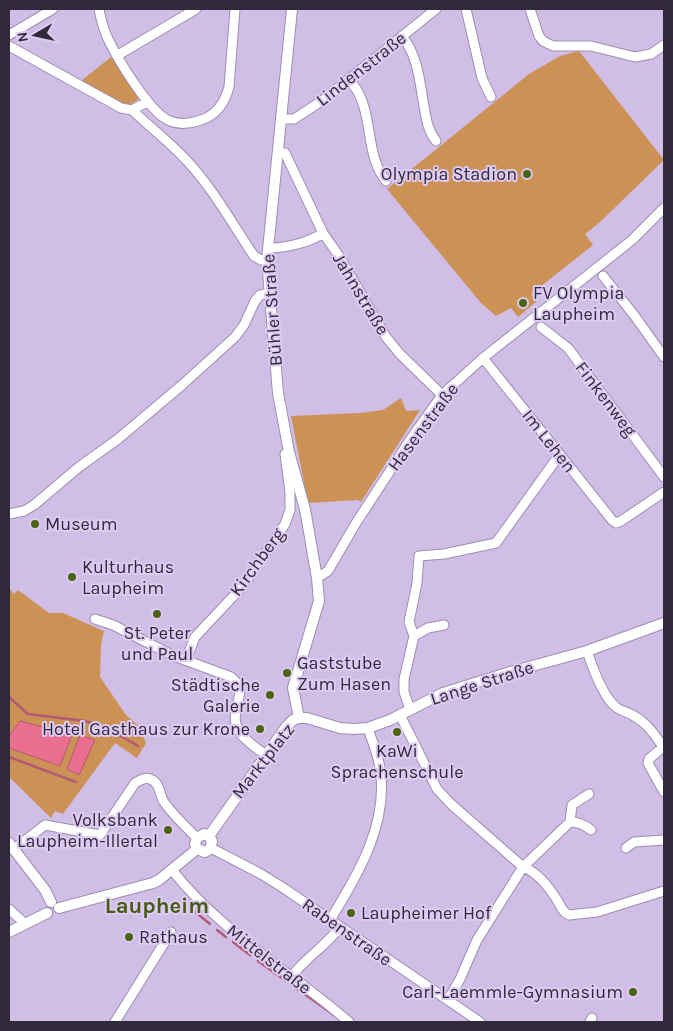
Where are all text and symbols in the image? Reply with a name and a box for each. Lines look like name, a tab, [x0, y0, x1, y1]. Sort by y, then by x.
north arrow	[10, 10, 60, 60]
street label: Lindenstraße	[312, 27, 410, 111]
text: N	[13, 31, 32, 43]
place label: Olympia Stadion	[381, 163, 517, 185]
marker: Olympia Stadion	[521, 168, 533, 180]
street label: Jahnstraße	[328, 249, 394, 339]
street label: Bühler Straße	[257, 253, 287, 367]
place label: FV Olympia Laupheim	[533, 282, 625, 325]
marker: FV Olympia Laupheim	[517, 297, 529, 309]
street label: Finkenweg	[571, 357, 641, 441]
street label: Hasenstraße	[383, 379, 463, 475]
street label: Im Lehen	[517, 405, 581, 477]
place label: Museum	[45, 513, 118, 535]
marker: Museum	[29, 518, 41, 530]
street label: Kirchberg	[225, 523, 289, 601]
place label: Kulturhaus Laupheim	[82, 556, 174, 599]
marker: Kulturhaus Laupheim	[66, 571, 78, 583]
marker: St. Peter und Paul	[151, 608, 163, 620]
place label: St. Peter und Paul	[121, 622, 193, 665]
place label: Gaststube Zum Hasen	[297, 652, 391, 695]
street label: Lange Straße	[428, 656, 536, 710]
marker: Gaststube Zum Hasen	[281, 667, 293, 679]
place label: Städtische Galerie	[171, 674, 260, 717]
marker: Städtische Galerie	[264, 689, 276, 701]
place label: Hotel Gasthaus zur Krone	[42, 718, 250, 740]
street label: Marktplatz	[227, 719, 299, 803]
marker: Hotel Gasthaus zur Krone	[254, 723, 266, 735]
marker: KaWi Sprachenschule	[391, 726, 403, 738]
place label: KaWi Sprachenschule	[331, 740, 463, 783]
place label: Volksbank Laupheim-Illertal	[17, 809, 158, 852]
marker: Volksbank Laupheim-Illertal	[162, 824, 174, 836]
district label: Laupheim	[105, 893, 209, 919]
street label: Rabenstraße	[298, 893, 396, 971]
place label: Laupheimer Hof	[361, 902, 492, 924]
marker: Laupheimer Hof	[345, 907, 357, 919]
street label: Mittelstraße	[222, 919, 316, 999]
place label: Rathaus	[139, 926, 208, 948]
marker: Rathaus	[123, 931, 135, 943]
place label: Carl-Laemmle-Gymnasium	[402, 981, 623, 1003]
marker: Carl-Laemmle-Gymnasium	[627, 986, 639, 998]

